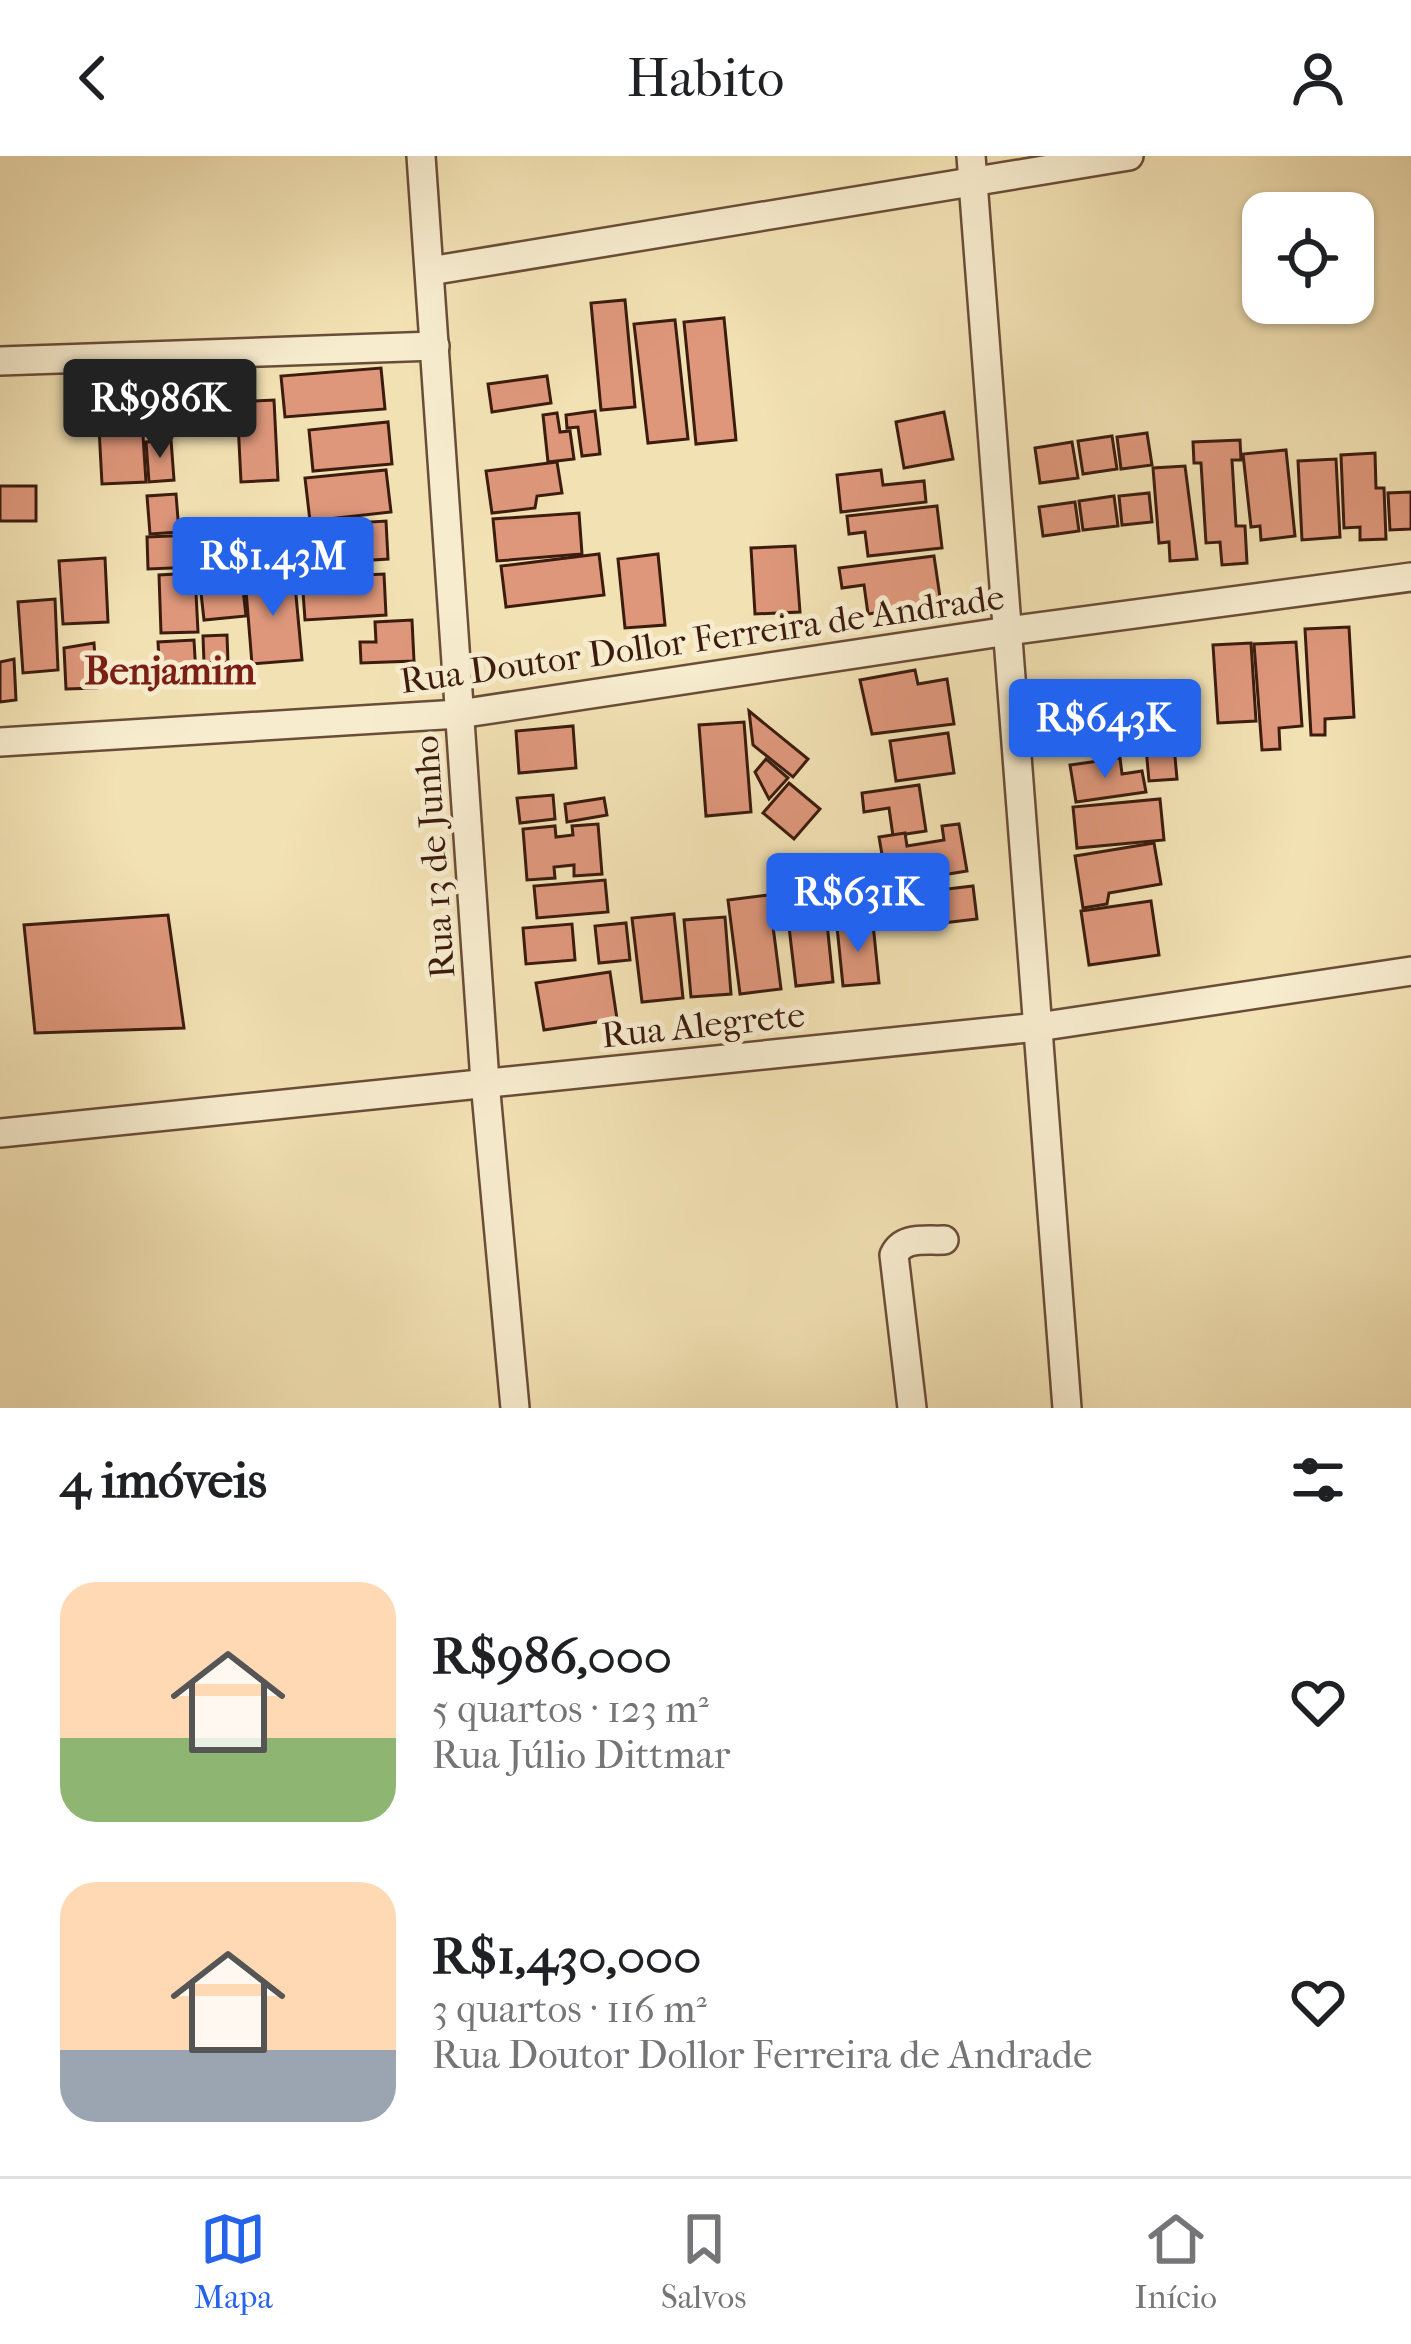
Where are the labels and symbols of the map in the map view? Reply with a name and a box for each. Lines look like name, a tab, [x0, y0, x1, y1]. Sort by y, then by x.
pin: R$986K	[62, 359, 258, 461]
pin: R$1.43M	[162, 517, 384, 619]
street label: Rua Doutor Dollor Ferreira de Andrade	[397, 576, 1007, 702]
district label: Benjamim	[84, 648, 256, 694]
pin: R$643K	[1007, 679, 1203, 781]
street label: Rua 13 de Junho	[405, 734, 463, 980]
pin: R$631K	[760, 853, 956, 955]
street label: Rua Alegrete	[599, 993, 807, 1057]

